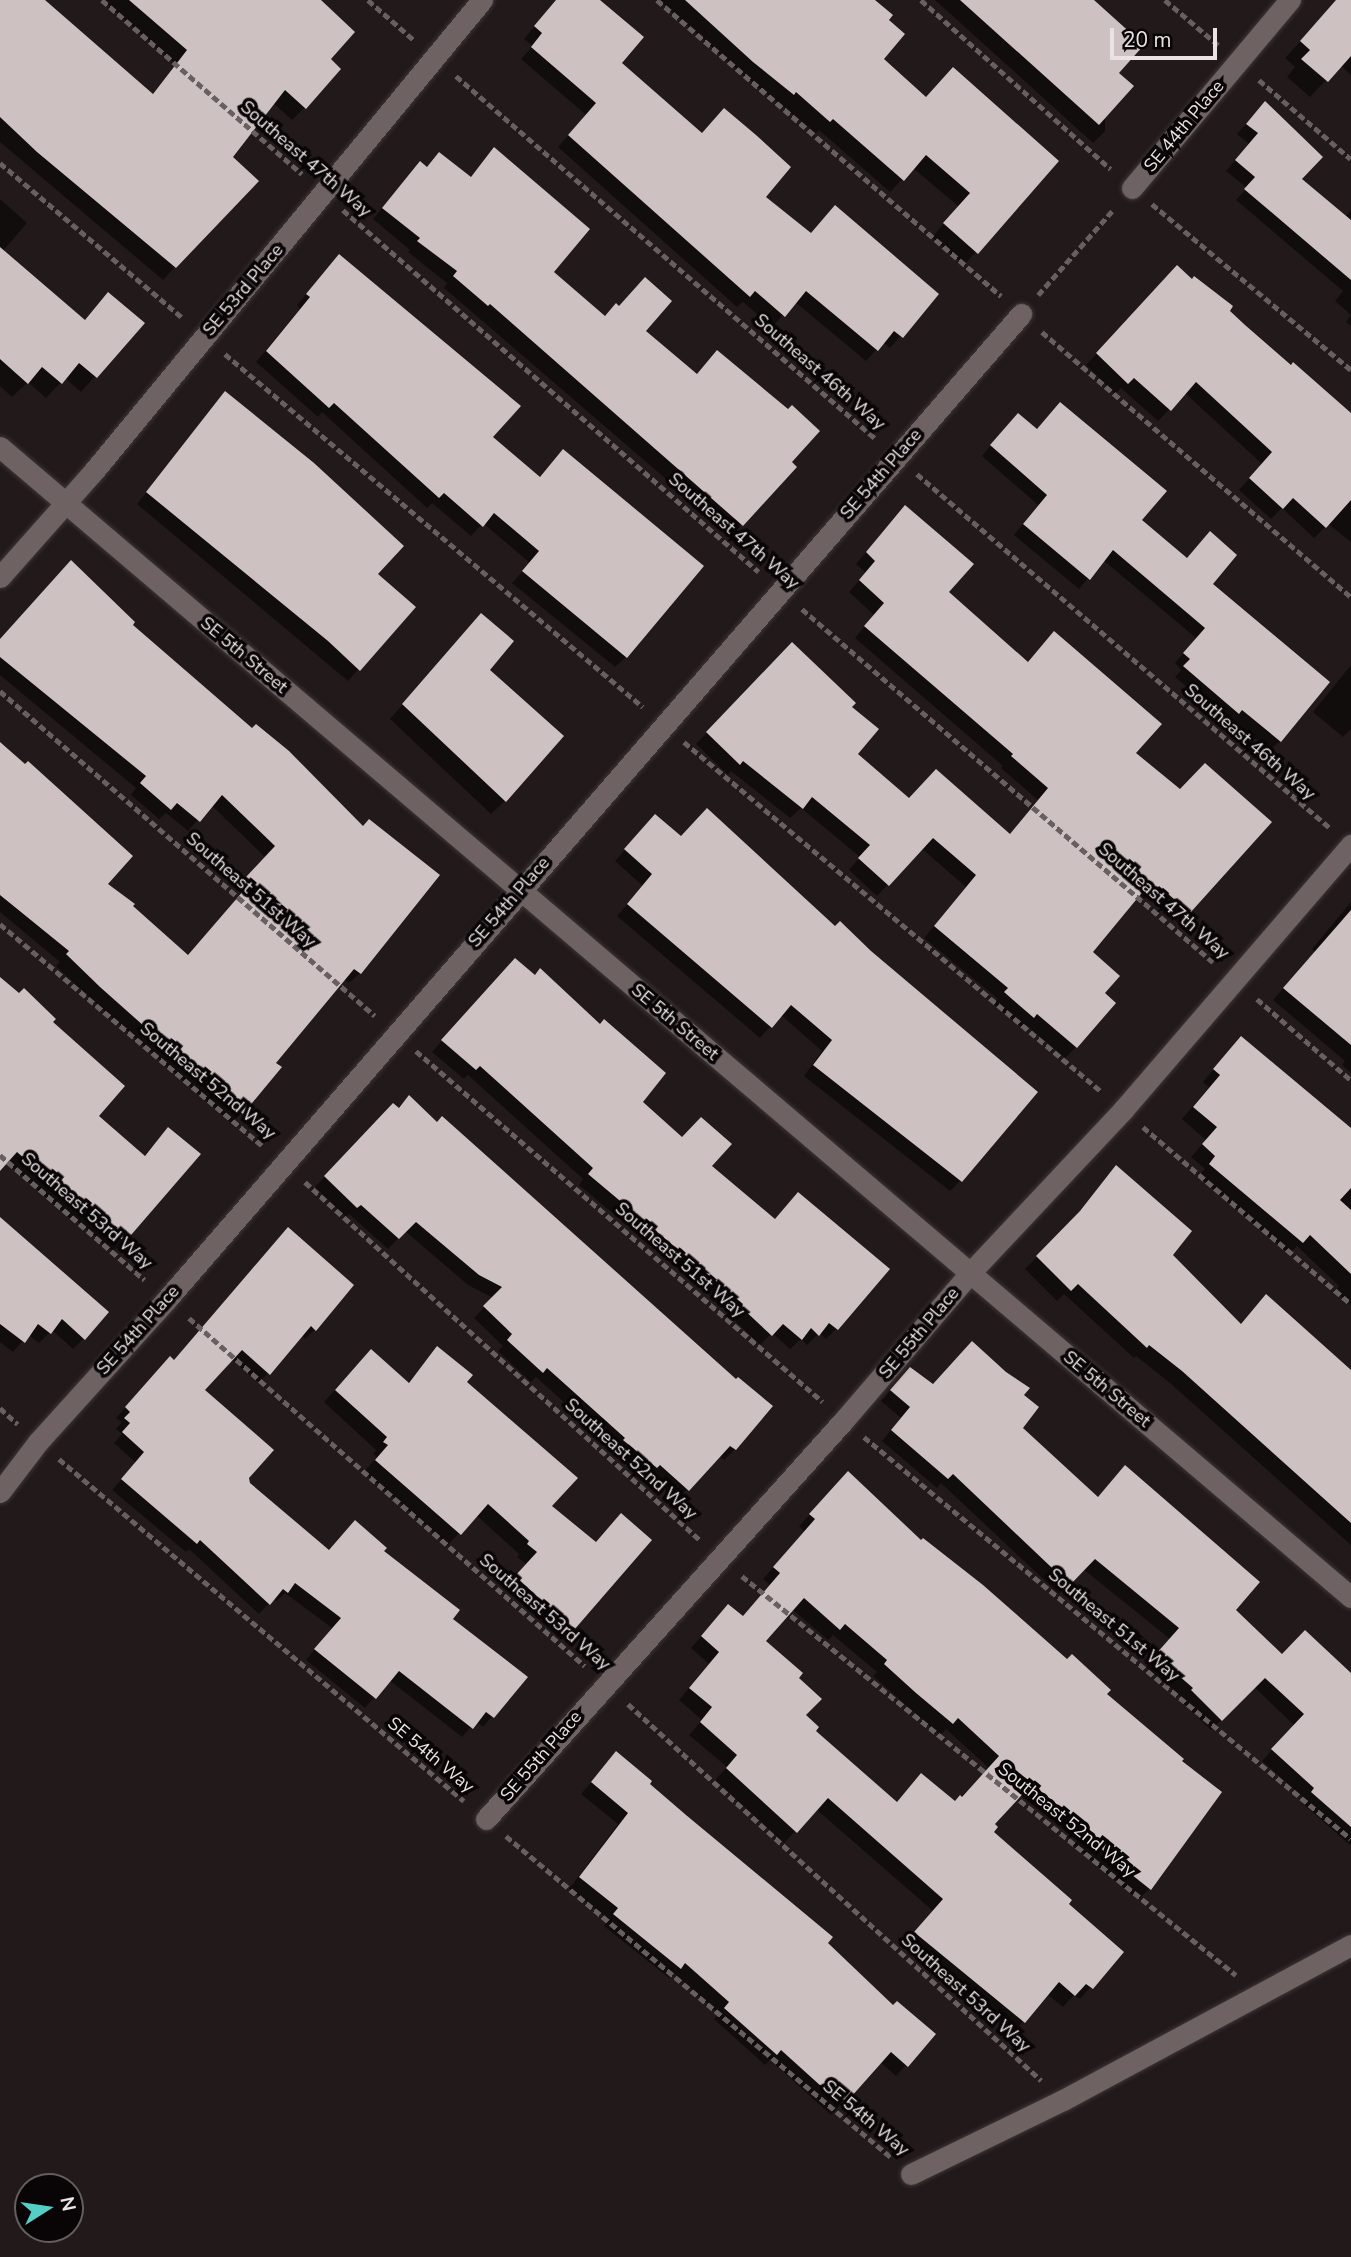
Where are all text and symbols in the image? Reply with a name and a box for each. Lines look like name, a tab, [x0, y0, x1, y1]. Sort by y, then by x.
scale bar	[1113, 14, 1220, 58]
text: 20 m	[1123, 26, 1172, 54]
street label: SE 44th Place	[1139, 76, 1229, 176]
street label: Southeast 47th Way	[236, 96, 376, 222]
street label: SE 53rd Place	[198, 240, 288, 340]
street label: Southeast 46th Way	[750, 309, 890, 435]
street label: SE 54th Place	[836, 424, 926, 524]
street label: Southeast 47th Way	[664, 468, 804, 594]
street label: SE 5th Street	[196, 612, 292, 698]
street label: Southeast 46th Way	[1180, 679, 1320, 805]
street label: Southeast 51st Way	[182, 828, 320, 952]
street label: Southeast 47th Way	[1094, 838, 1234, 964]
street label: SE 54th Place	[464, 852, 554, 952]
street label: SE 5th Street	[627, 979, 723, 1065]
street label: Southeast 52nd Way	[136, 1018, 280, 1144]
street label: Southeast 53rd Way	[17, 1148, 157, 1274]
street label: Southeast 51st Way	[611, 1198, 749, 1322]
street label: SE 54th Place	[92, 1281, 184, 1379]
street label: SE 55th Place	[874, 1283, 964, 1383]
street label: SE 5th Street	[1059, 1346, 1155, 1432]
street label: Southeast 52nd Way	[560, 1394, 702, 1524]
street label: Southeast 53rd Way	[475, 1549, 615, 1675]
street label: Southeast 51st Way	[1044, 1564, 1184, 1686]
street label: SE 55th Place	[496, 1706, 586, 1806]
street label: SE 54th Way	[383, 1713, 479, 1797]
street label: Southeast 52nd Way	[994, 1758, 1140, 1882]
street label: Southeast 53rd Way	[897, 1929, 1035, 2057]
street label: SE 54th Way	[818, 2076, 914, 2160]
north arrow	[14, 2173, 84, 2243]
text: N	[53, 2194, 82, 2214]

